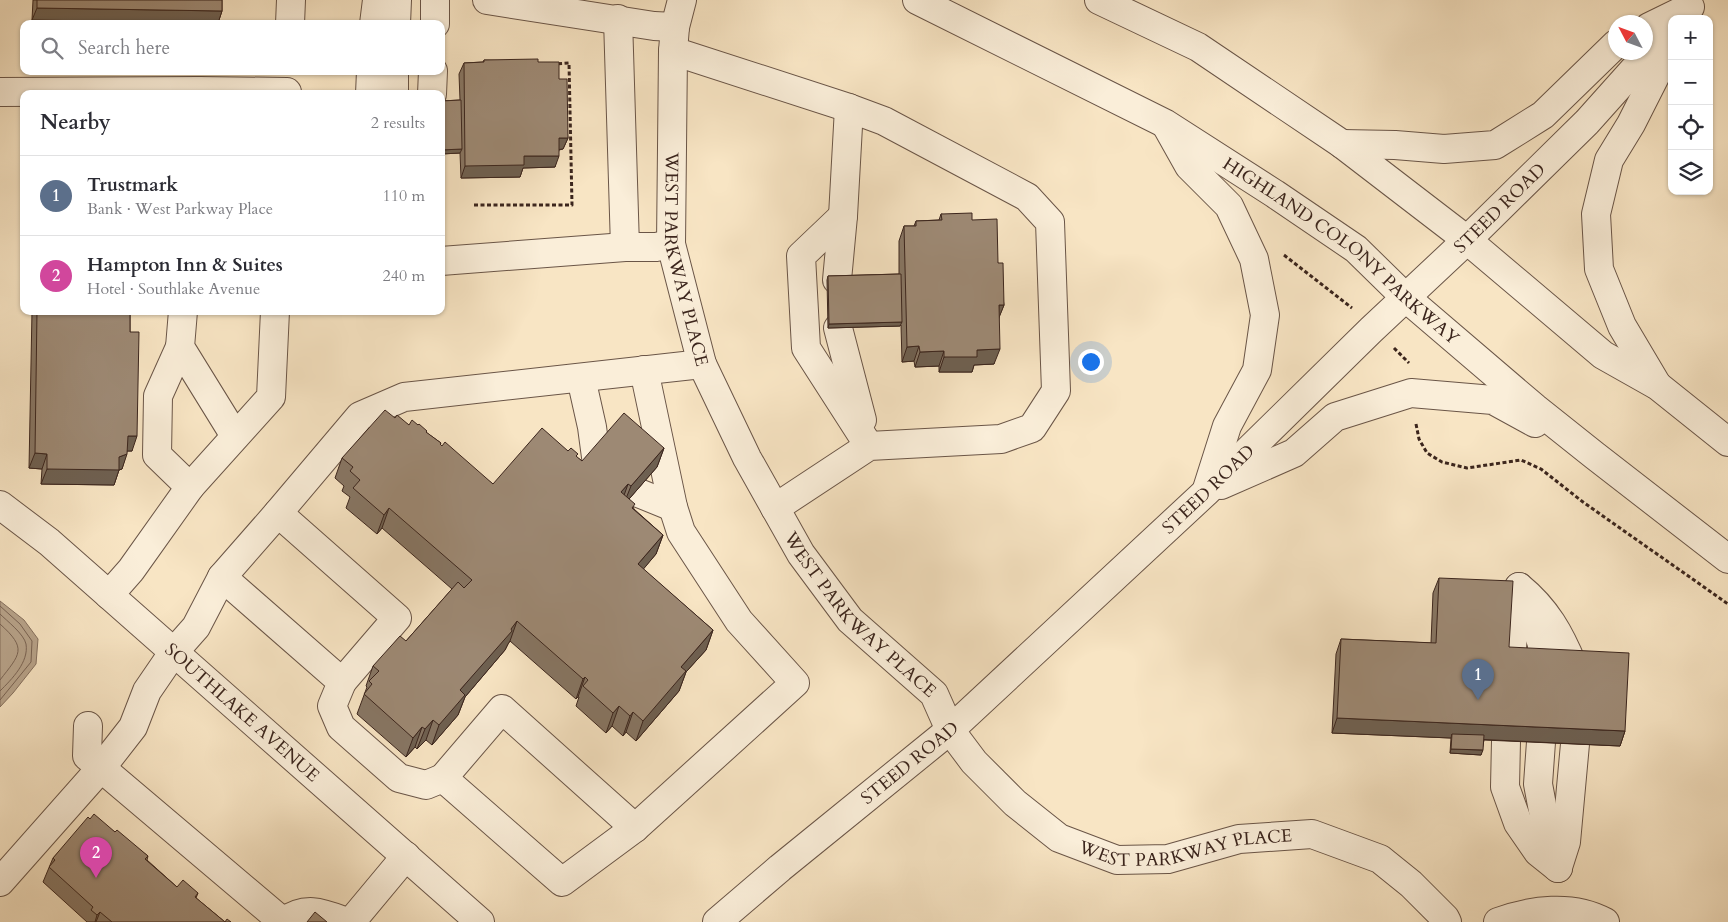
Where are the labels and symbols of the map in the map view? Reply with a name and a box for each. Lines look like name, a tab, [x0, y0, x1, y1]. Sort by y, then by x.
north arrow	[1608, 15, 1653, 60]
street label: WEST PARKWAY PLACE	[658, 151, 715, 369]
street label: HIGHLAND COLONY PARKWAY	[1218, 151, 1465, 351]
street label: STEED ROAD	[1448, 157, 1551, 259]
your location	[1078, 349, 1104, 375]
street label: STEED ROAD	[1156, 439, 1260, 539]
street label: WEST PARKWAY PLACE	[778, 526, 942, 703]
street label: SOUTHLAKE AVENUE	[159, 637, 325, 788]
pin: 1	[1462, 659, 1494, 700]
street label: STEED ROAD	[855, 716, 964, 810]
street label: WEST PARKWAY PLACE	[1074, 823, 1293, 872]
pin: 2	[80, 837, 112, 878]

